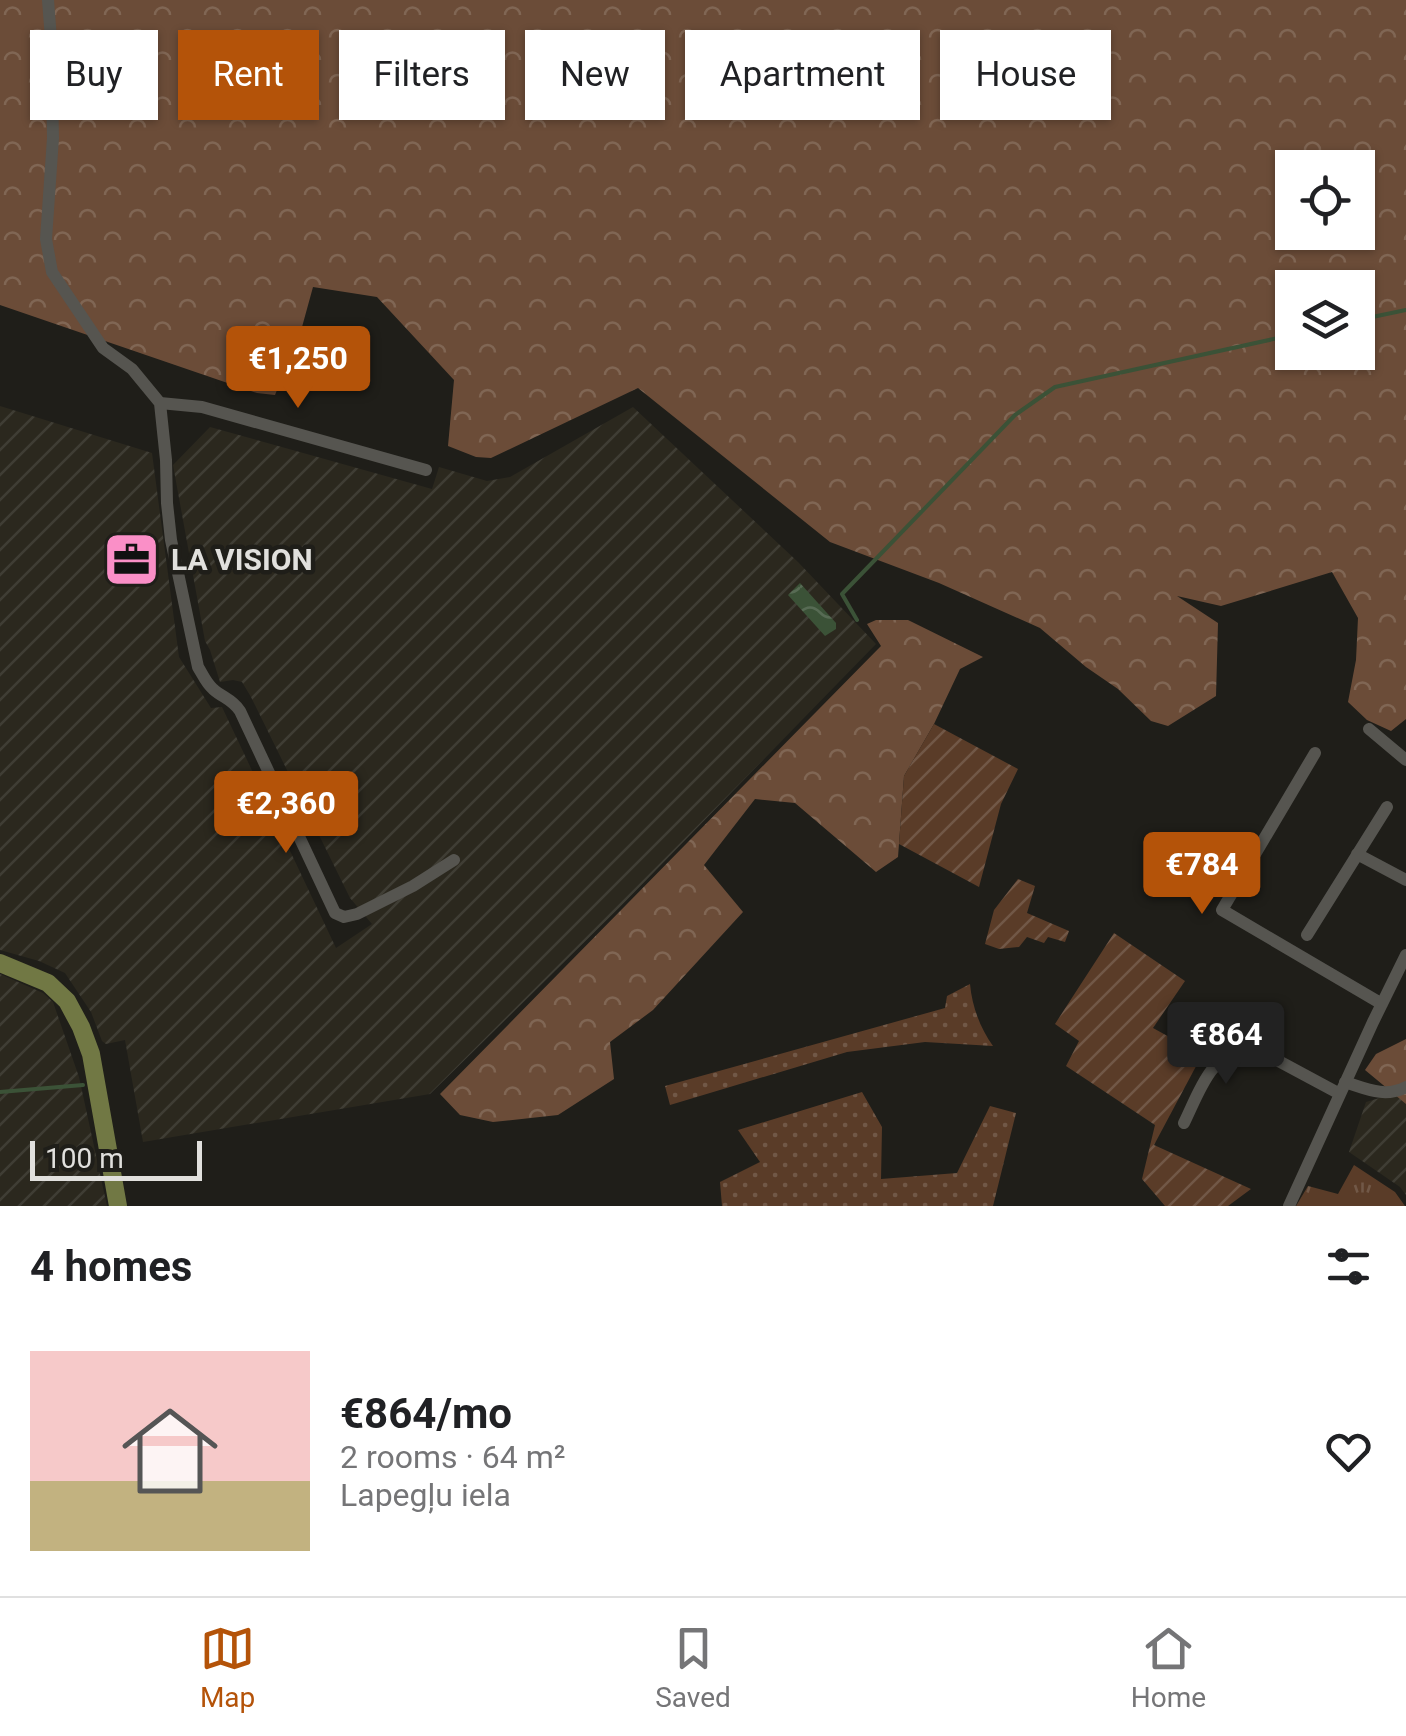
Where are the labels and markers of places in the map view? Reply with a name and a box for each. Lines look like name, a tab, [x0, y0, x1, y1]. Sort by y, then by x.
pin: €1,250	[217, 326, 379, 411]
office icon: LA VISION	[102, 530, 162, 590]
place label: LA VISION	[171, 542, 313, 577]
pin: €2,360	[205, 771, 367, 856]
pin: €784	[1143, 832, 1261, 917]
pin: €864	[1167, 1002, 1285, 1087]

